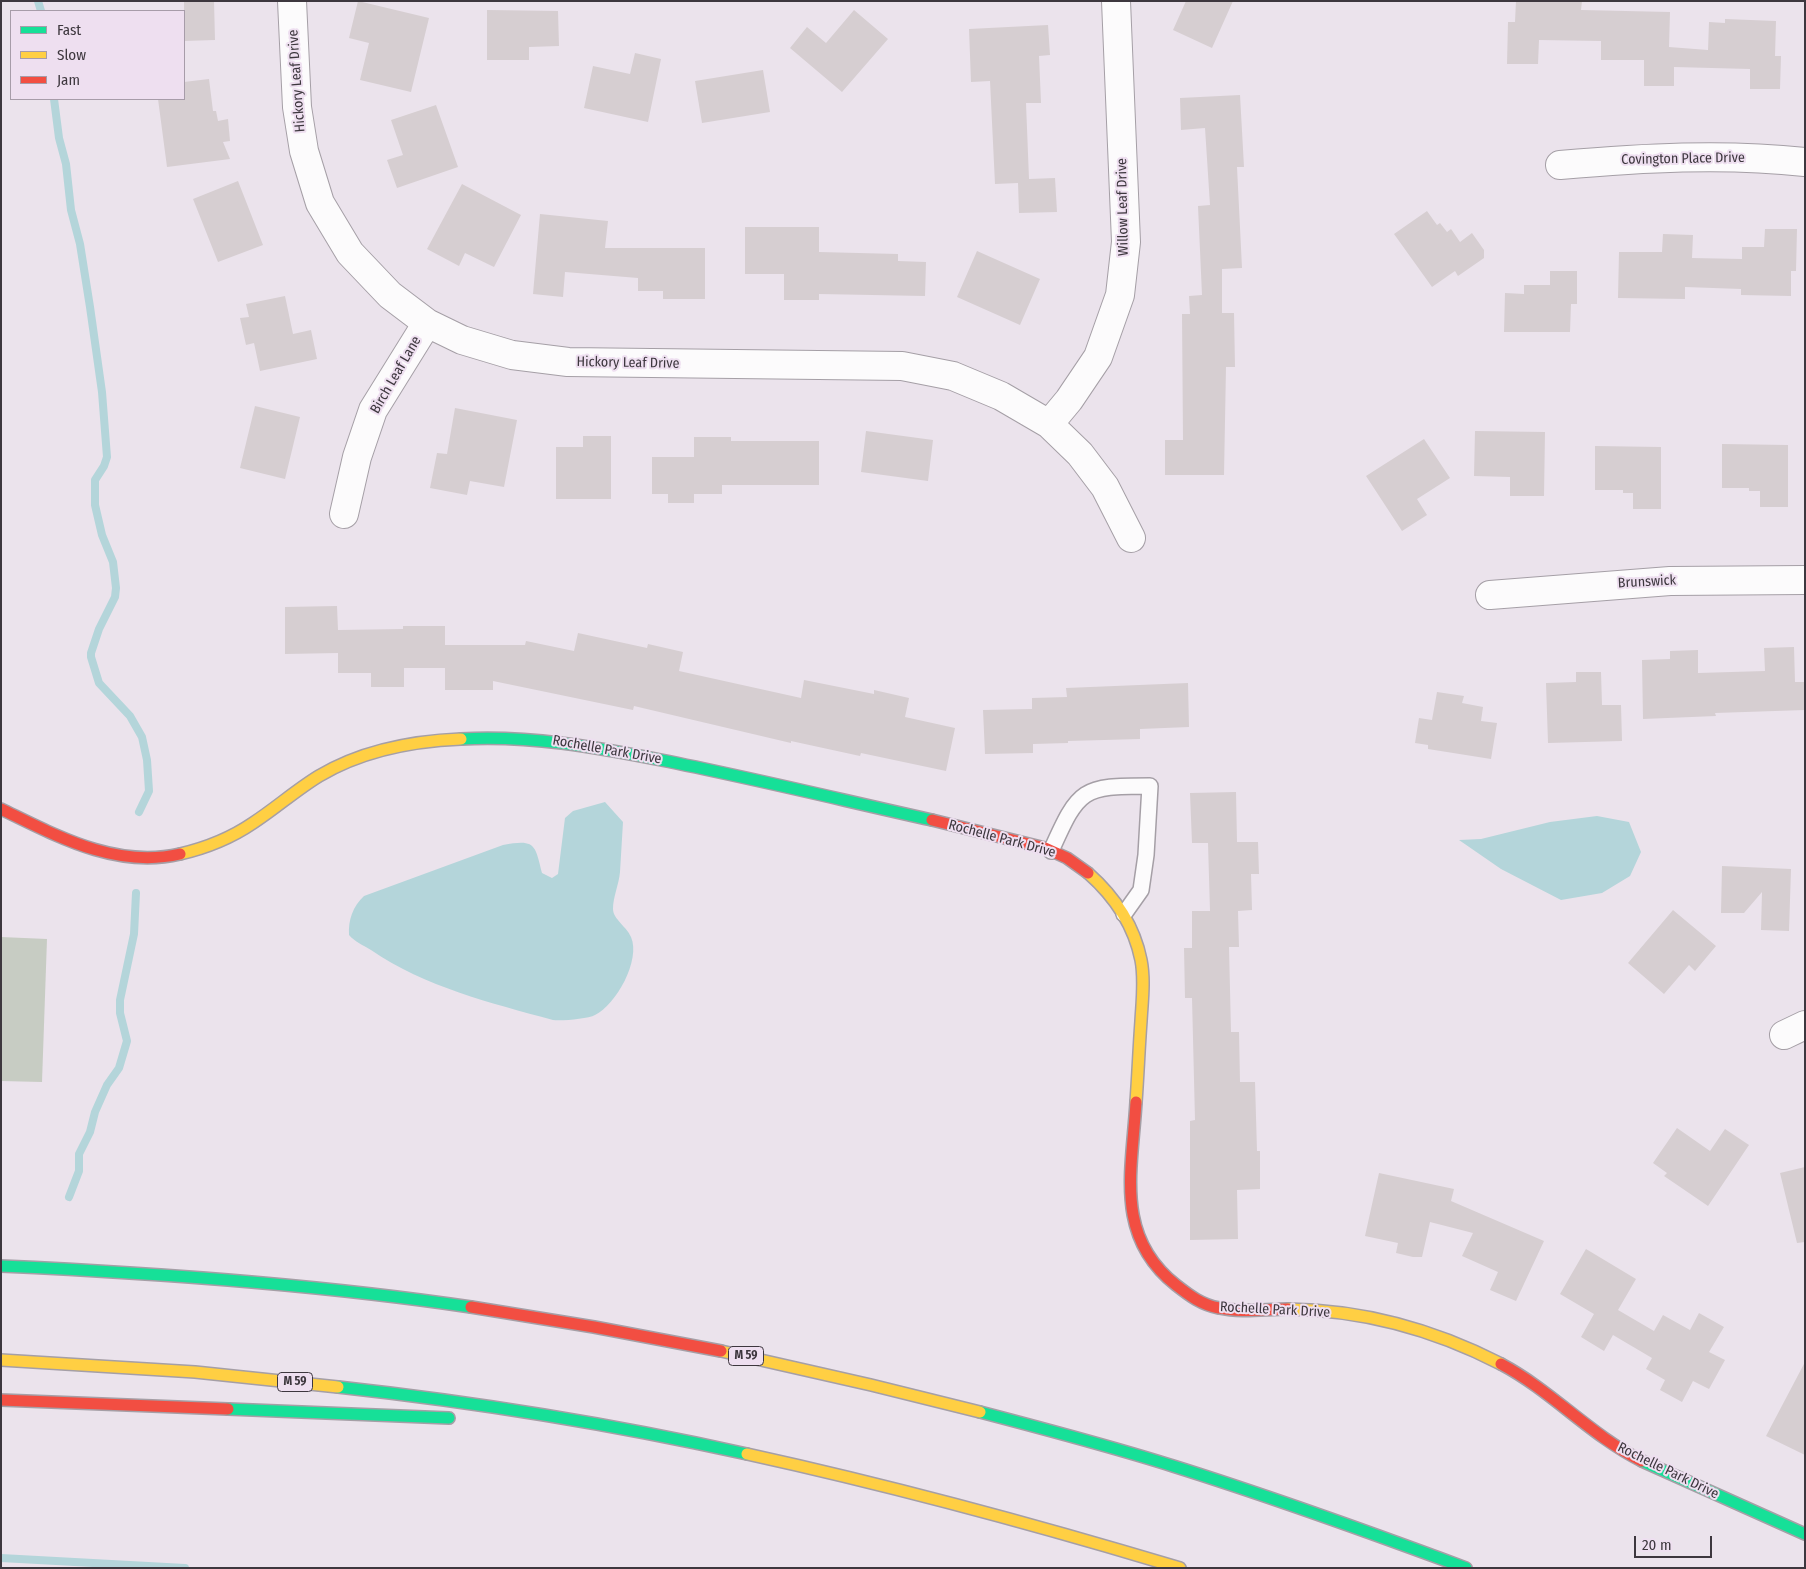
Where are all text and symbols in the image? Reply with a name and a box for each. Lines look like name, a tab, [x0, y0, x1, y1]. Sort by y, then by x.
legend	[10, 10, 185, 100]
text: Fast	[57, 21, 81, 39]
street label: Hickory Leaf Drive	[285, 29, 309, 133]
text: Slow	[57, 46, 86, 64]
text: Jam	[57, 71, 80, 89]
street label: Covington Place Drive	[1621, 150, 1745, 168]
street label: Willow Leaf Drive	[1114, 158, 1132, 256]
street label: Birch Leaf Lane	[367, 333, 425, 417]
street label: Hickory Leaf Drive	[576, 354, 680, 372]
street label: Brunswick	[1617, 572, 1677, 592]
street label: Rochelle Park Drive	[551, 732, 663, 768]
street label: Rochelle Park Drive	[947, 817, 1057, 861]
street label: Rochelle Park Drive	[1219, 1299, 1331, 1321]
road number: M 59	[728, 1346, 764, 1365]
road number: M 59	[278, 1372, 312, 1391]
street label: Rochelle Park Drive	[1615, 1439, 1721, 1503]
scale bar	[1636, 1526, 1714, 1558]
text: 20 m	[1642, 1536, 1672, 1554]

